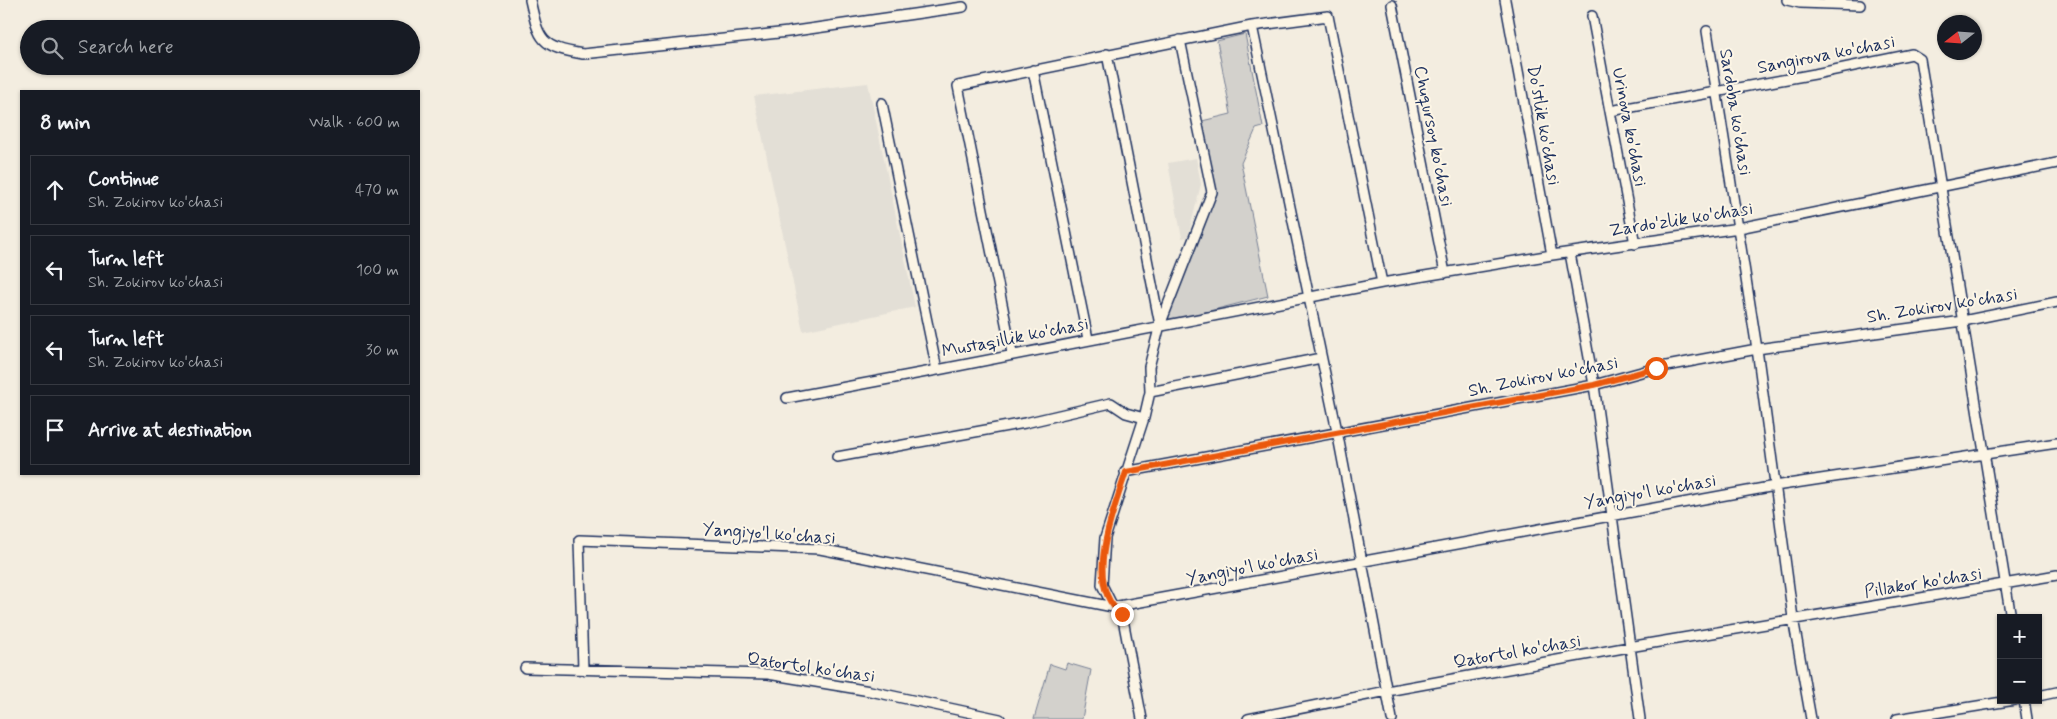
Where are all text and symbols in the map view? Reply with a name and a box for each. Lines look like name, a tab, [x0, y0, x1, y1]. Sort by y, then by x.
north arrow	[1937, 15, 1982, 60]
search box	[20, 20, 420, 75]
street label: Sangirova ko'chasi	[1755, 30, 1897, 81]
icon: search	[38, 34, 66, 62]
text: Search here	[78, 35, 174, 60]
street label: Sardoba ko'chasi	[1713, 47, 1757, 177]
street label: Do'stlik ko'chasi	[1521, 63, 1565, 187]
street label: Chuqursoy ko'chasi	[1408, 64, 1458, 209]
street label: Urinova ko'chasi	[1606, 66, 1652, 189]
text: 8 min	[40, 109, 91, 137]
text: Walk · 600 m	[309, 112, 400, 133]
text: Continue	[88, 167, 159, 192]
icon: ahead	[41, 176, 69, 204]
text: 470 m	[355, 180, 399, 201]
text: Sh. Zokirov ko'chasi	[88, 192, 223, 213]
street label: Zardo'zlik ko'chasi	[1608, 197, 1755, 243]
text: Turn left	[88, 247, 164, 272]
icon: left	[41, 256, 69, 284]
text: 100 m	[356, 260, 399, 281]
text: Sh. Zokirov ko'chasi	[88, 272, 223, 293]
street label: Sh. Zokirov ko'chasi	[1865, 282, 2019, 330]
street label: Mustaqillik ko'chasi	[940, 312, 1091, 364]
text: Turn left	[88, 327, 164, 352]
icon: left	[41, 336, 69, 364]
text: 30 m	[366, 340, 399, 361]
street label: Sh. Zokirov ko'chasi	[1466, 351, 1620, 403]
text: Sh. Zokirov ko'chasi	[88, 352, 223, 373]
route start	[1645, 357, 1668, 380]
icon: arrive	[41, 416, 69, 444]
text: Arrive at destination	[88, 418, 252, 443]
street label: Yangiyo'l ko'chasi	[1582, 469, 1718, 516]
street label: Yangiyo'l ko'chasi	[701, 517, 836, 552]
street label: Yangiyo'l ko'chasi	[1184, 542, 1320, 593]
street label: Pillakor ko'chasi	[1863, 562, 1984, 604]
route end	[1111, 603, 1134, 626]
map controls	[1997, 614, 2042, 704]
button: +	[1997, 614, 2042, 659]
street label: Qatortol ko'chasi	[1452, 629, 1583, 675]
street label: Qatortol ko'chasi	[745, 647, 876, 689]
button: −	[1997, 659, 2042, 704]

